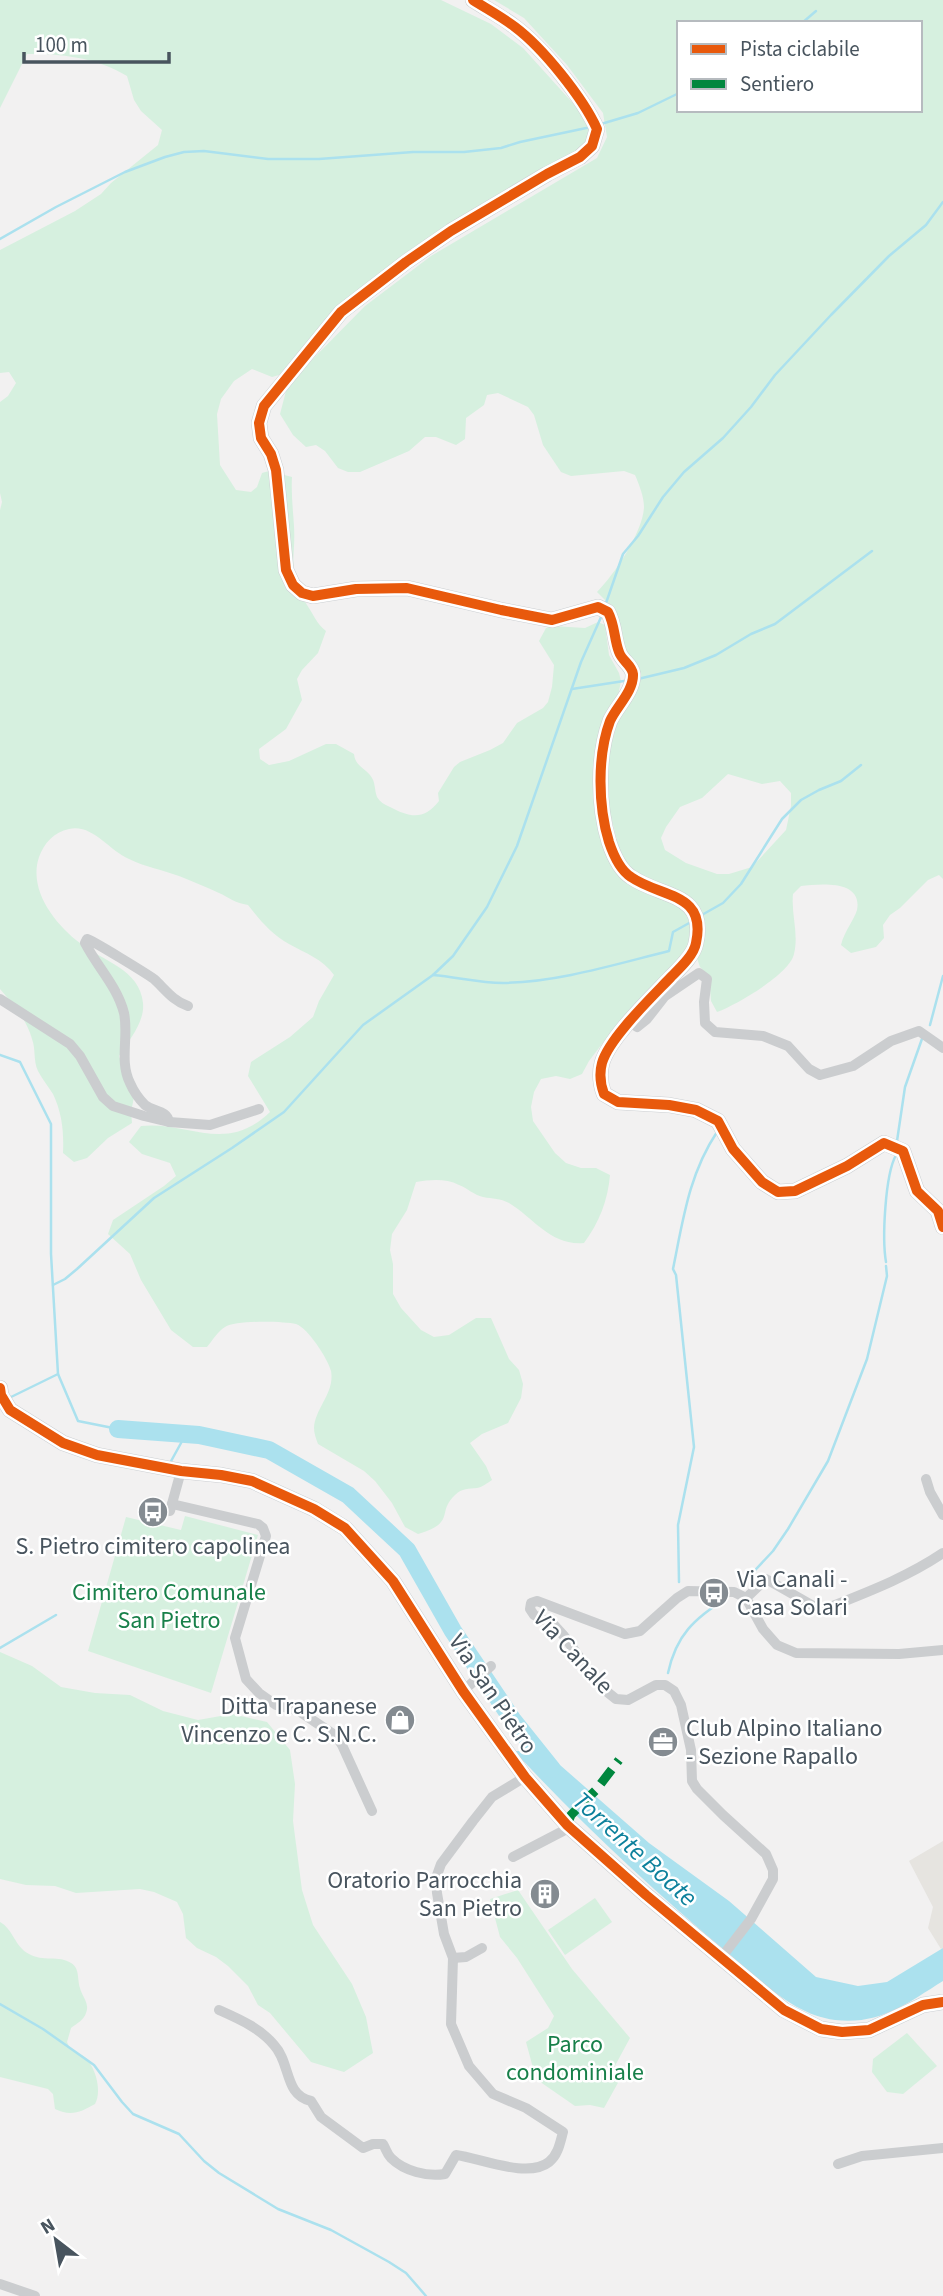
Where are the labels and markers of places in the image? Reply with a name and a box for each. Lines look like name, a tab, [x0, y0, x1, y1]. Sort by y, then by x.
bus stop icon: S. Pietro cimitero capolinea	[136, 1495, 170, 1529]
place label: S. Pietro cimitero capolinea	[16, 1529, 290, 1564]
place label: Via Canali - Casa Solari	[737, 1562, 848, 1625]
bus stop icon: Via Canali - Casa Solari	[697, 1576, 731, 1610]
place label: Ditta Trapanese Vincenzo e C. S.N.C.	[181, 1689, 377, 1752]
shop icon: Ditta Trapanese Vincenzo e C. S.N.C.	[383, 1703, 417, 1737]
place label: Club Alpino Italiano - Sezione Rapallo	[686, 1711, 883, 1774]
office icon: Club Alpino Italiano - Sezione Rapallo	[646, 1725, 680, 1759]
place label: Oratorio Parrocchia San Pietro	[327, 1863, 522, 1926]
building icon: Oratorio Parrocchia San Pietro	[528, 1877, 562, 1911]

